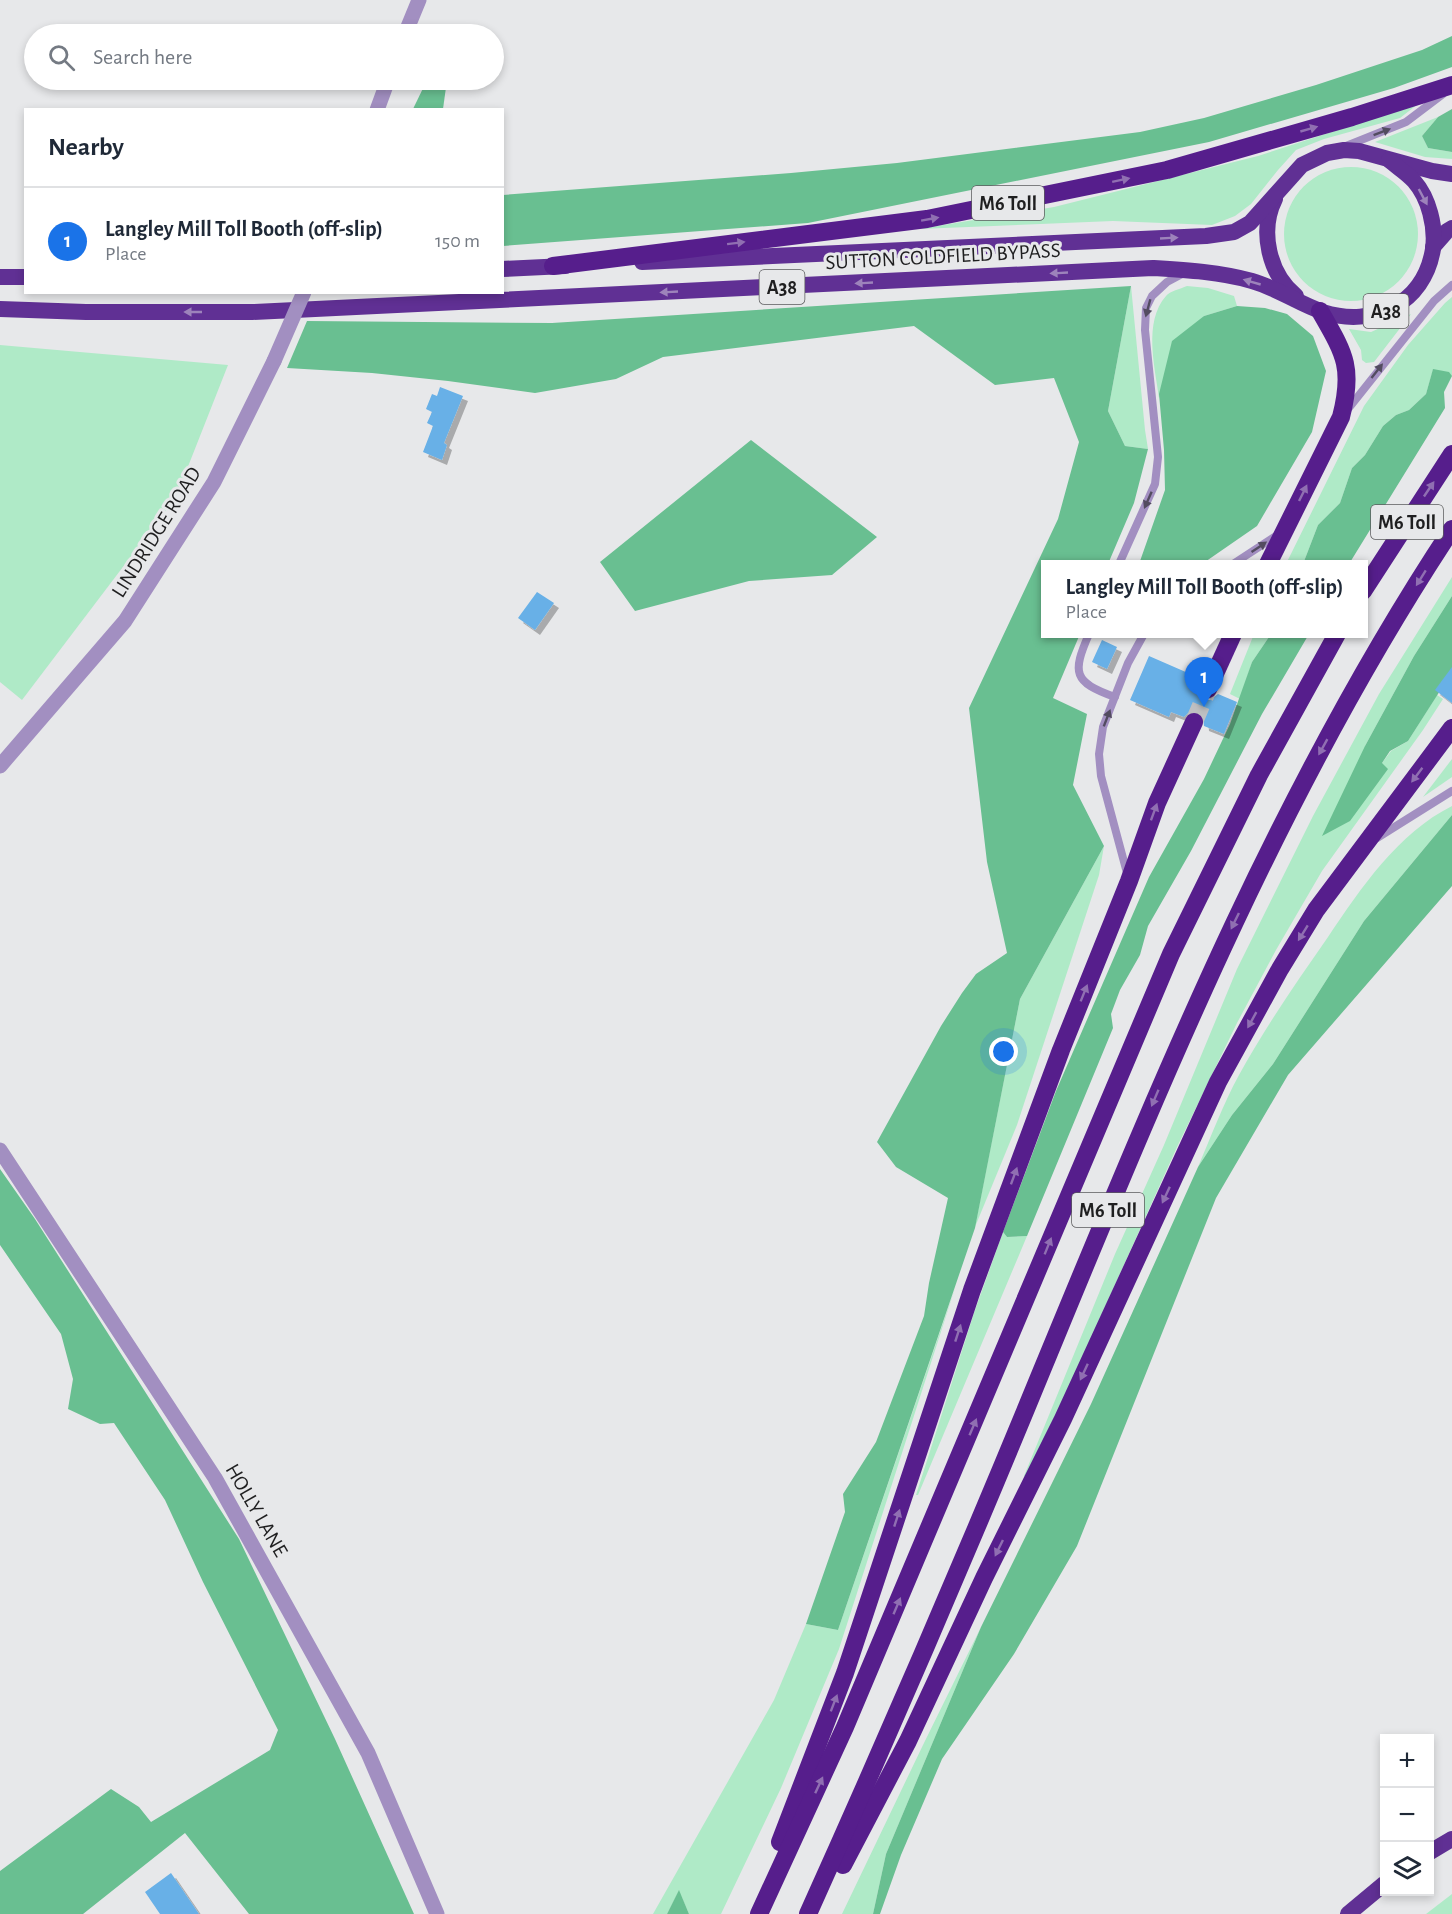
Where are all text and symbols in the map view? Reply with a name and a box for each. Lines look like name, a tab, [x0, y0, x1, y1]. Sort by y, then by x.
search box	[24, 24, 504, 90]
icon: search	[45, 41, 78, 74]
text: Search here	[93, 46, 192, 68]
one-way arrow	[1300, 124, 1318, 134]
one-way arrow	[1373, 127, 1391, 136]
text: Nearby	[48, 134, 124, 160]
one-way arrow	[1112, 175, 1131, 184]
road number: M6 Toll	[972, 186, 1044, 220]
one-way arrow	[1418, 189, 1428, 206]
one-way arrow	[920, 214, 939, 223]
text: Langley Mill Toll Booth (off-slip)	[105, 218, 383, 240]
text: 1	[64, 231, 71, 251]
text: 150 m	[435, 231, 480, 251]
one-way arrow	[1160, 233, 1179, 242]
one-way arrow	[727, 239, 746, 248]
street label: SUTTON COLDFIELD BYPASS	[825, 240, 1061, 273]
text: Place	[105, 244, 146, 264]
one-way arrow	[1049, 268, 1068, 278]
road number: A38	[760, 270, 804, 304]
one-way arrow	[1243, 277, 1261, 286]
one-way arrow	[854, 278, 873, 287]
one-way arrow	[659, 287, 678, 296]
road number: A38	[1364, 294, 1408, 328]
one-way arrow	[1143, 299, 1153, 317]
one-way arrow	[184, 307, 203, 317]
one-way arrow	[1371, 363, 1384, 379]
street label: LINDRIDGE ROAD	[108, 463, 205, 601]
one-way arrow	[1423, 481, 1435, 497]
one-way arrow	[1299, 485, 1308, 502]
one-way arrow	[1143, 492, 1152, 509]
road number: M6 Toll	[1371, 505, 1443, 539]
one-way arrow	[1251, 542, 1267, 553]
popup	[1041, 560, 1368, 638]
one-way arrow	[1415, 570, 1426, 586]
text: Langley Mill Toll Booth (off-slip)	[1065, 576, 1344, 598]
text: Place	[1065, 602, 1107, 622]
pin: 1	[1184, 658, 1224, 707]
one-way arrow	[1103, 709, 1112, 727]
one-way arrow	[1318, 738, 1328, 755]
one-way arrow	[1411, 766, 1423, 782]
one-way arrow	[1149, 802, 1159, 820]
one-way arrow	[1231, 912, 1240, 929]
one-way arrow	[1297, 924, 1308, 941]
one-way arrow	[1079, 984, 1089, 1002]
one-way arrow	[1246, 1012, 1257, 1028]
your location	[989, 1037, 1018, 1066]
one-way arrow	[1150, 1090, 1160, 1108]
one-way arrow	[1010, 1167, 1020, 1185]
one-way arrow	[1161, 1187, 1170, 1204]
road number: M6 Toll	[1072, 1193, 1144, 1227]
one-way arrow	[1043, 1237, 1053, 1255]
one-way arrow	[953, 1324, 963, 1342]
one-way arrow	[1080, 1364, 1089, 1381]
one-way arrow	[968, 1417, 978, 1435]
street label: HOLLY LANE	[222, 1460, 292, 1560]
one-way arrow	[893, 1509, 902, 1527]
one-way arrow	[994, 1539, 1004, 1556]
one-way arrow	[893, 1597, 902, 1615]
one-way arrow	[829, 1693, 839, 1711]
map controls	[1380, 1734, 1434, 1896]
button: +	[1380, 1734, 1434, 1788]
one-way arrow	[814, 1776, 823, 1793]
button: −	[1380, 1788, 1434, 1842]
button: layers	[1380, 1842, 1434, 1896]

